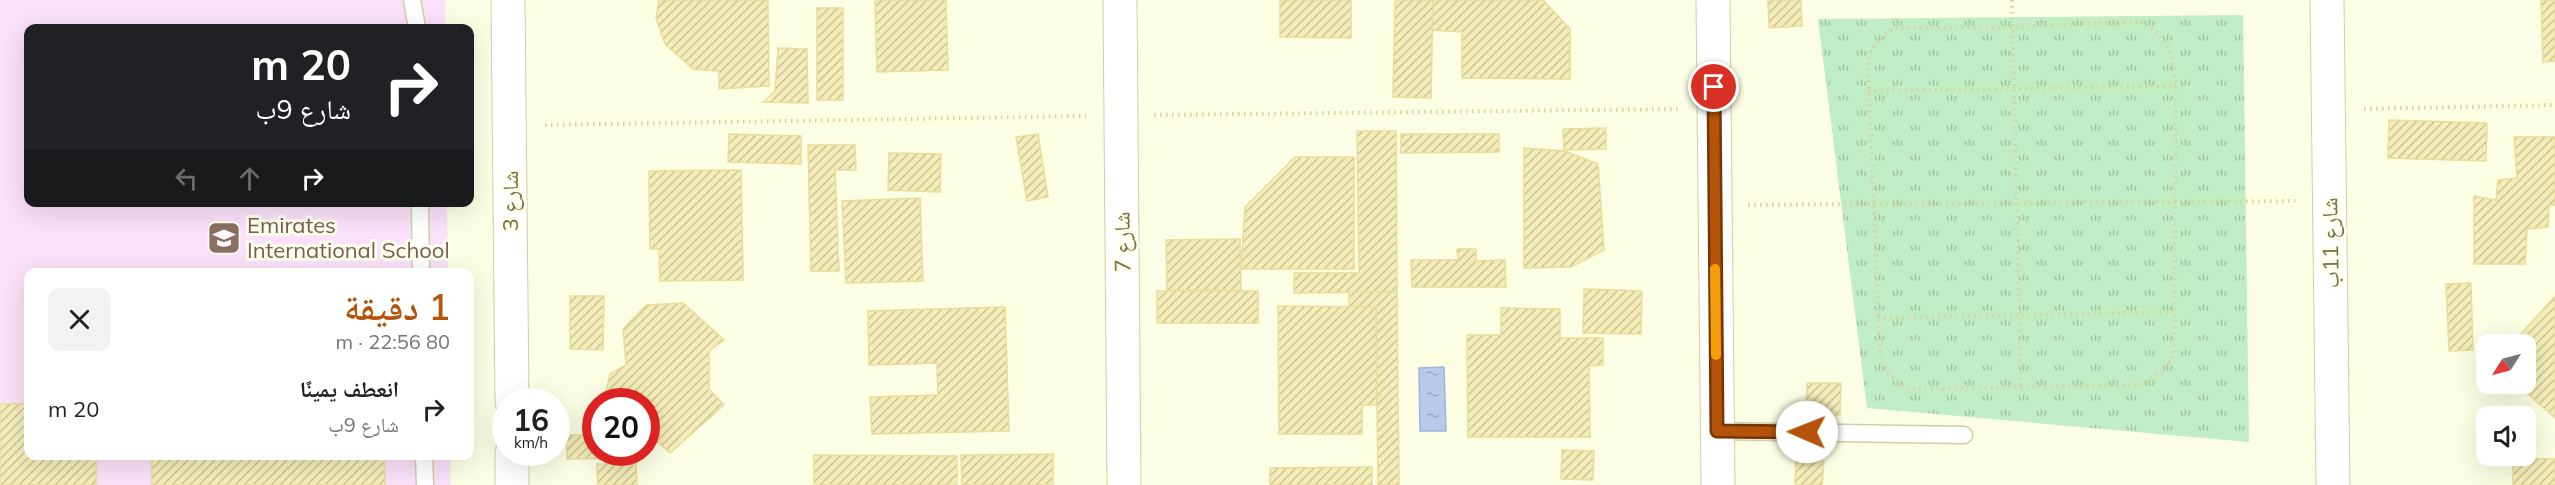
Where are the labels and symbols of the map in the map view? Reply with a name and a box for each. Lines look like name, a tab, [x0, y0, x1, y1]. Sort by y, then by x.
pin	[1688, 61, 1739, 112]
street label: شارع 3	[496, 171, 524, 231]
street label: شارع 11ب	[2315, 197, 2345, 289]
place label: Emirates International School	[247, 211, 450, 264]
street label: شارع 7	[1107, 211, 1137, 273]
school or university icon: Emirates International School	[206, 220, 242, 256]
north arrow	[2476, 334, 2536, 394]
speed limit sign: 20	[582, 388, 660, 466]
position arrow	[1775, 400, 1839, 464]

